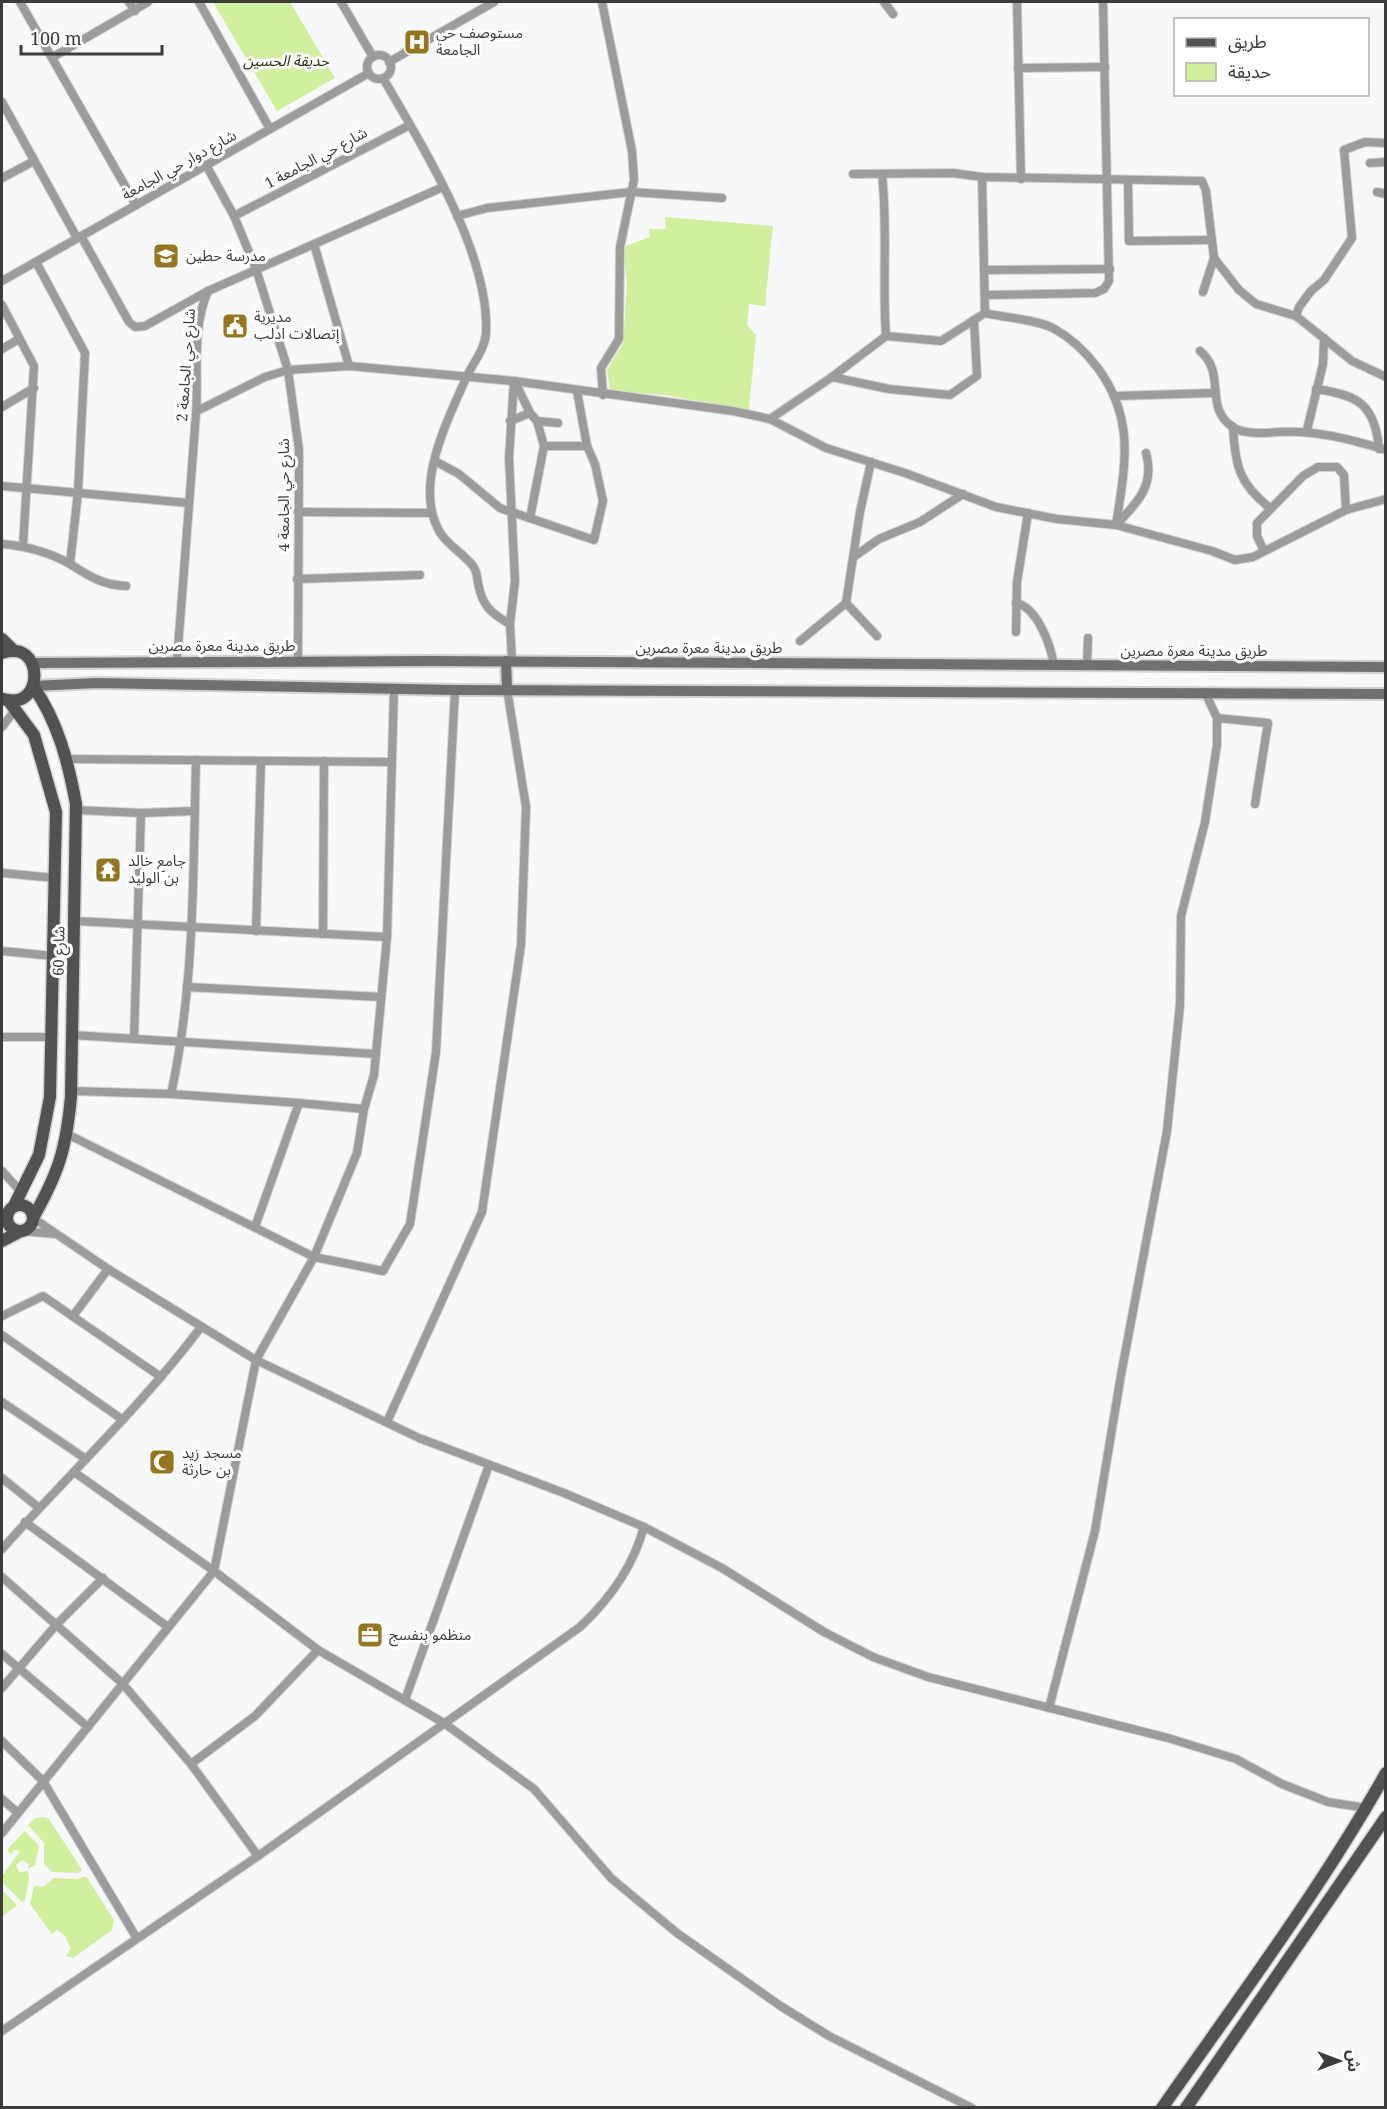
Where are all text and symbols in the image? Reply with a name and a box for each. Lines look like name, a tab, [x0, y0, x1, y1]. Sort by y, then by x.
scale bar	[21, 18, 162, 56]
legend	[1174, 18, 1369, 96]
place label: مستوصف حي الجامعة	[436, 22, 523, 59]
text: 100 m	[30, 26, 82, 50]
hospital icon: مستوصف حي الجامعة	[402, 27, 432, 57]
text: طريق	[1228, 29, 1267, 53]
park label: حديقة الحسين	[243, 50, 329, 70]
text: حديقة	[1228, 59, 1271, 83]
street label: شارع حي الجامعة 1	[261, 122, 372, 195]
street label: شارع دوار حي الجامعة	[118, 124, 241, 207]
school or university icon: مدرسة حطين	[151, 241, 181, 271]
place label: مدرسة حطين	[186, 245, 266, 265]
place label: مديرية إتصالات ادلب	[254, 306, 340, 344]
street label: شارع حي الجامعة 2	[171, 307, 202, 422]
public building icon: مديرية إتصالات ادلب	[220, 311, 250, 341]
street label: شارع حي الجامعة 4	[273, 438, 296, 552]
street label: طريق مدينة معرة مصرين	[149, 635, 295, 656]
street label: طريق مدينة معرة مصرين	[636, 637, 782, 658]
street label: طريق مدينة معرة مصرين	[1121, 640, 1267, 661]
place label: جامع خالد بن الوليد	[128, 850, 186, 887]
temple icon: جامع خالد بن الوليد	[93, 855, 123, 885]
street label: شارع 60	[48, 926, 71, 976]
place label: مسجد زيد بن حارثة	[182, 1442, 242, 1479]
mosque icon: مسجد زيد بن حارثة	[147, 1447, 177, 1477]
office icon: منظمو بنفسج	[355, 1620, 385, 1650]
place label: منظمو بنفسج	[389, 1624, 471, 1647]
north arrow	[1309, 2031, 1369, 2091]
text: ش	[1343, 2050, 1365, 2072]

